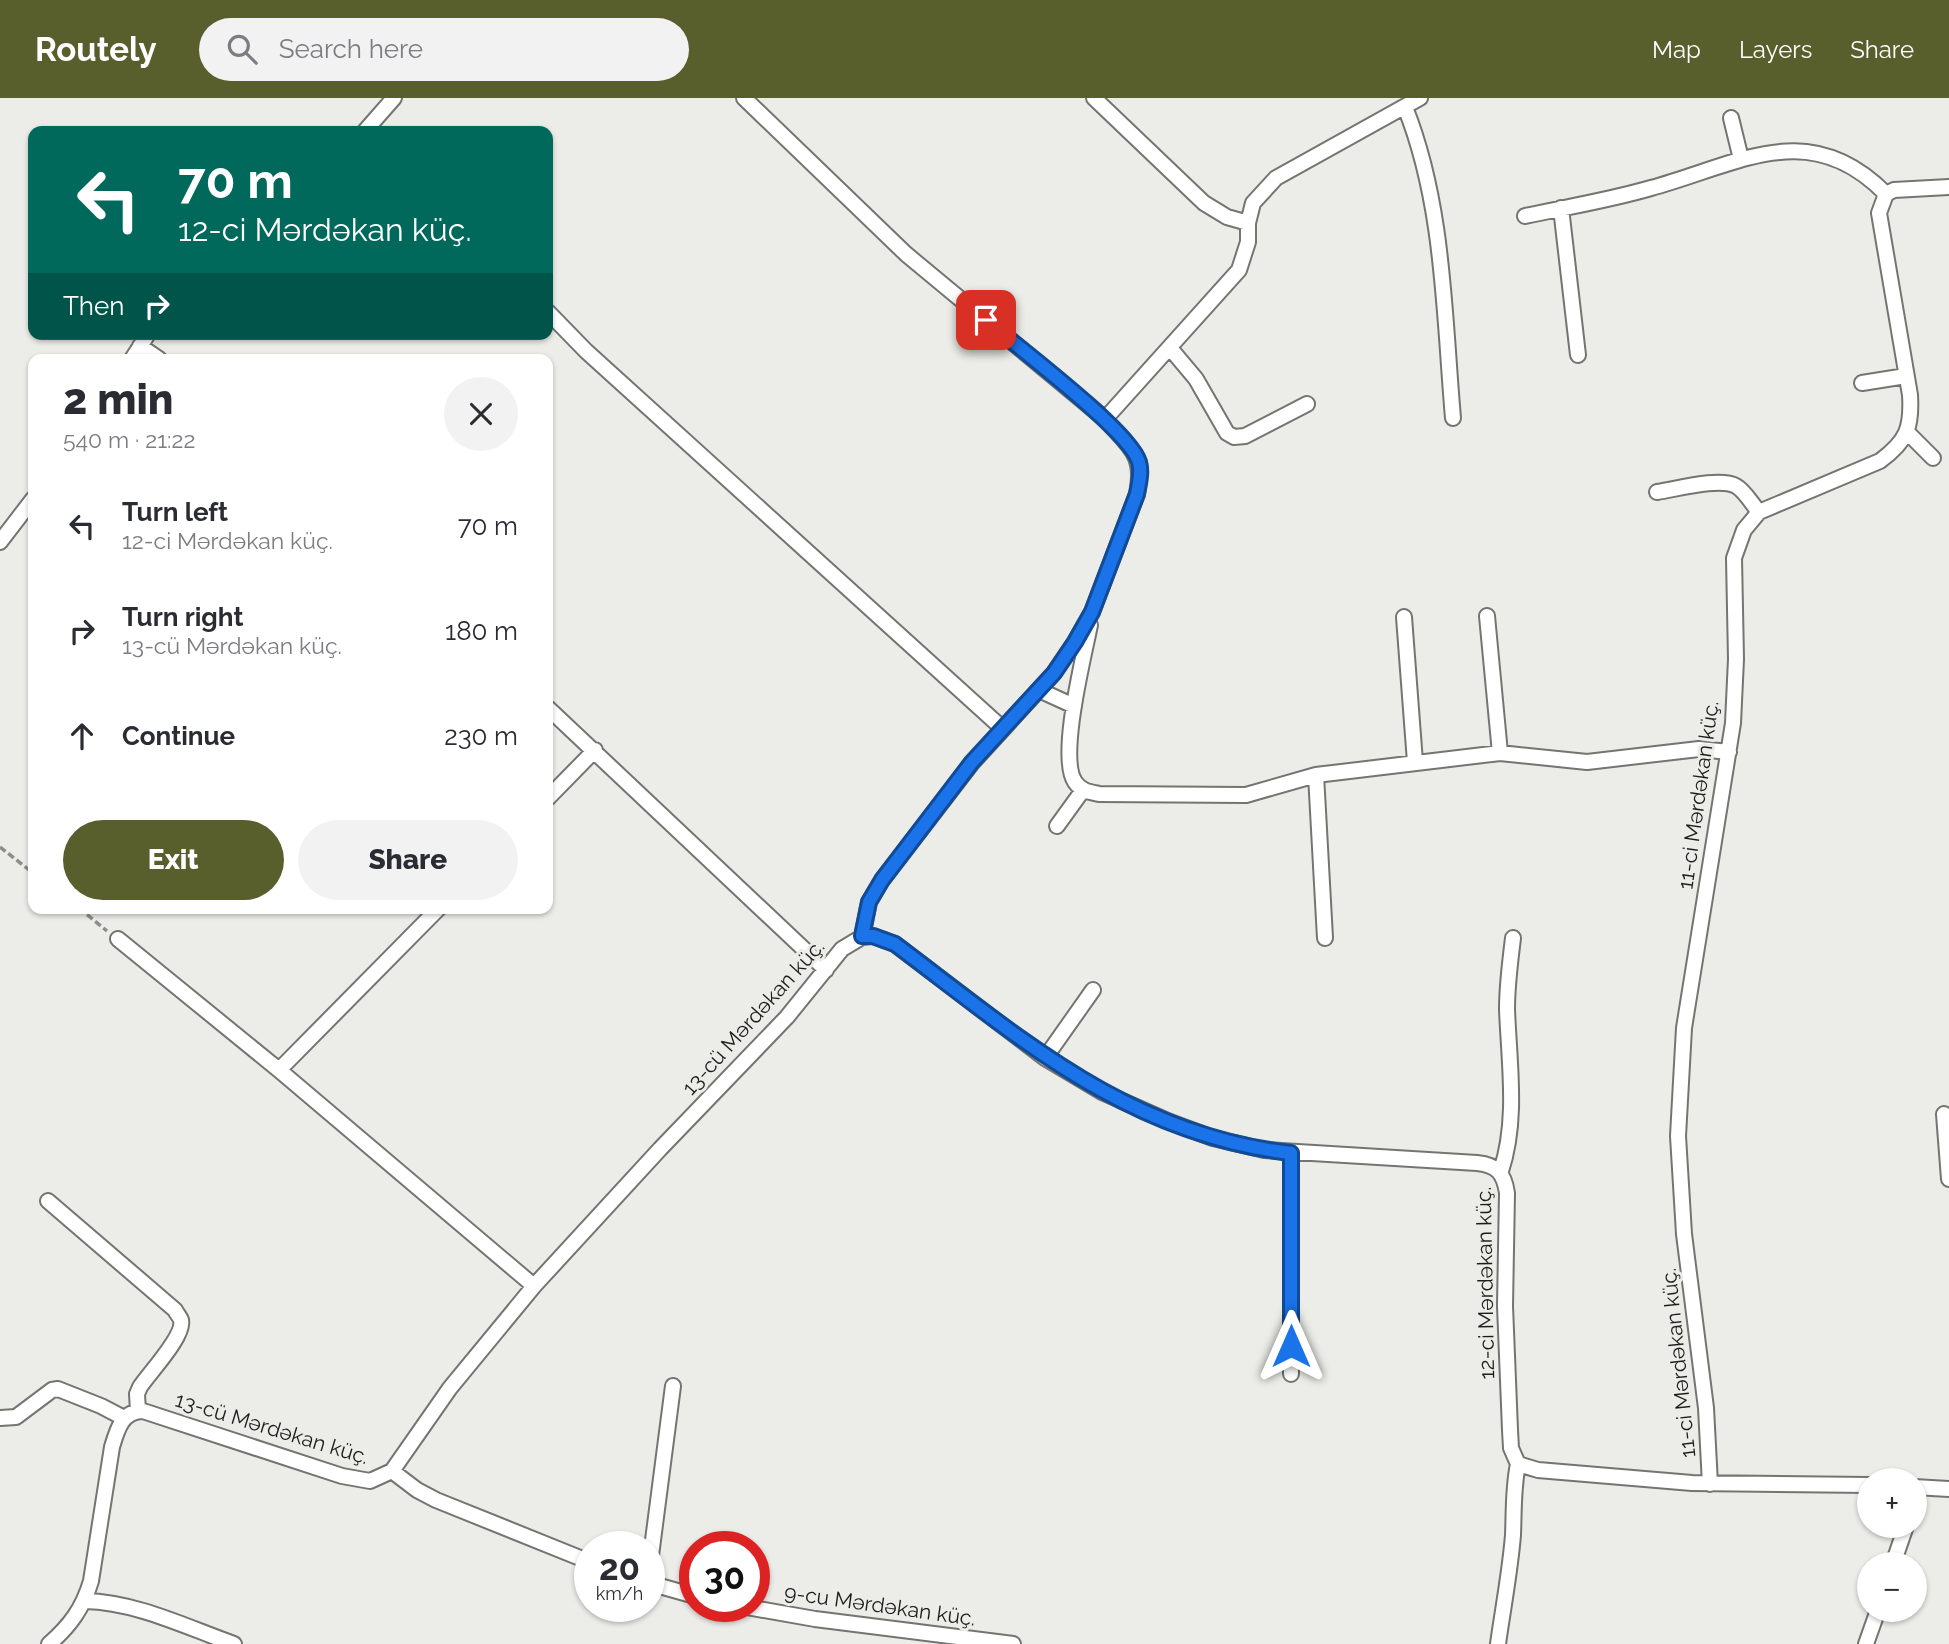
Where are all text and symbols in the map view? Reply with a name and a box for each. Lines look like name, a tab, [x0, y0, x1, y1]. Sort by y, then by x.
search box	[199, 18, 689, 81]
text: Routely	[35, 30, 157, 69]
icon: search	[223, 30, 261, 68]
text: Search here	[279, 34, 423, 64]
text: Map	[1652, 35, 1701, 64]
text: Layers	[1739, 35, 1812, 64]
text: Share	[1850, 35, 1914, 64]
text: 70 m	[178, 152, 293, 209]
icon: left	[63, 154, 154, 245]
text: 12-ci Mərdəkan küç.	[178, 211, 471, 248]
icon: right	[138, 287, 176, 325]
pin	[956, 290, 1016, 350]
text: Then	[63, 291, 124, 321]
icon: arrive	[967, 301, 1005, 339]
text: 2 min	[63, 375, 173, 424]
button: close	[444, 377, 518, 451]
text: 540 m · 21:22	[63, 426, 195, 453]
text: Turn left	[122, 497, 228, 527]
icon: left	[63, 507, 101, 545]
text: 70 m	[458, 511, 518, 541]
text: 12-ci Mərdəkan küç.	[122, 527, 333, 554]
text: Turn right	[122, 602, 243, 632]
icon: right	[63, 612, 101, 650]
text: 180 m	[445, 616, 518, 646]
text: 13-cü Mərdəkan küç.	[122, 632, 342, 659]
street label: 11-ci Mərdəkan küç.	[1672, 699, 1724, 891]
icon: ahead	[63, 717, 101, 755]
text: Continue	[122, 721, 235, 751]
text: 230 m	[444, 721, 518, 751]
button: Exit	[63, 820, 284, 900]
button: Share	[298, 820, 518, 900]
street label: 13-cü Mərdəkan küç.	[677, 934, 829, 1100]
street label: 12-ci Mərdəkan küç.	[1471, 1187, 1499, 1379]
street label: 11-ci Mərdəkan küç.	[1656, 1267, 1700, 1459]
position arrow	[1254, 1309, 1328, 1383]
street label: 13-cü Mərdəkan küç.	[172, 1387, 372, 1469]
map controls	[1857, 1468, 1927, 1622]
button: +	[1857, 1468, 1927, 1538]
speed limit sign: 30	[679, 1531, 770, 1622]
text: 20	[599, 1547, 640, 1588]
button: −	[1857, 1552, 1927, 1622]
street label: 9-cu Mərdəkan küç.	[783, 1579, 977, 1631]
text: km/h	[596, 1583, 643, 1604]

